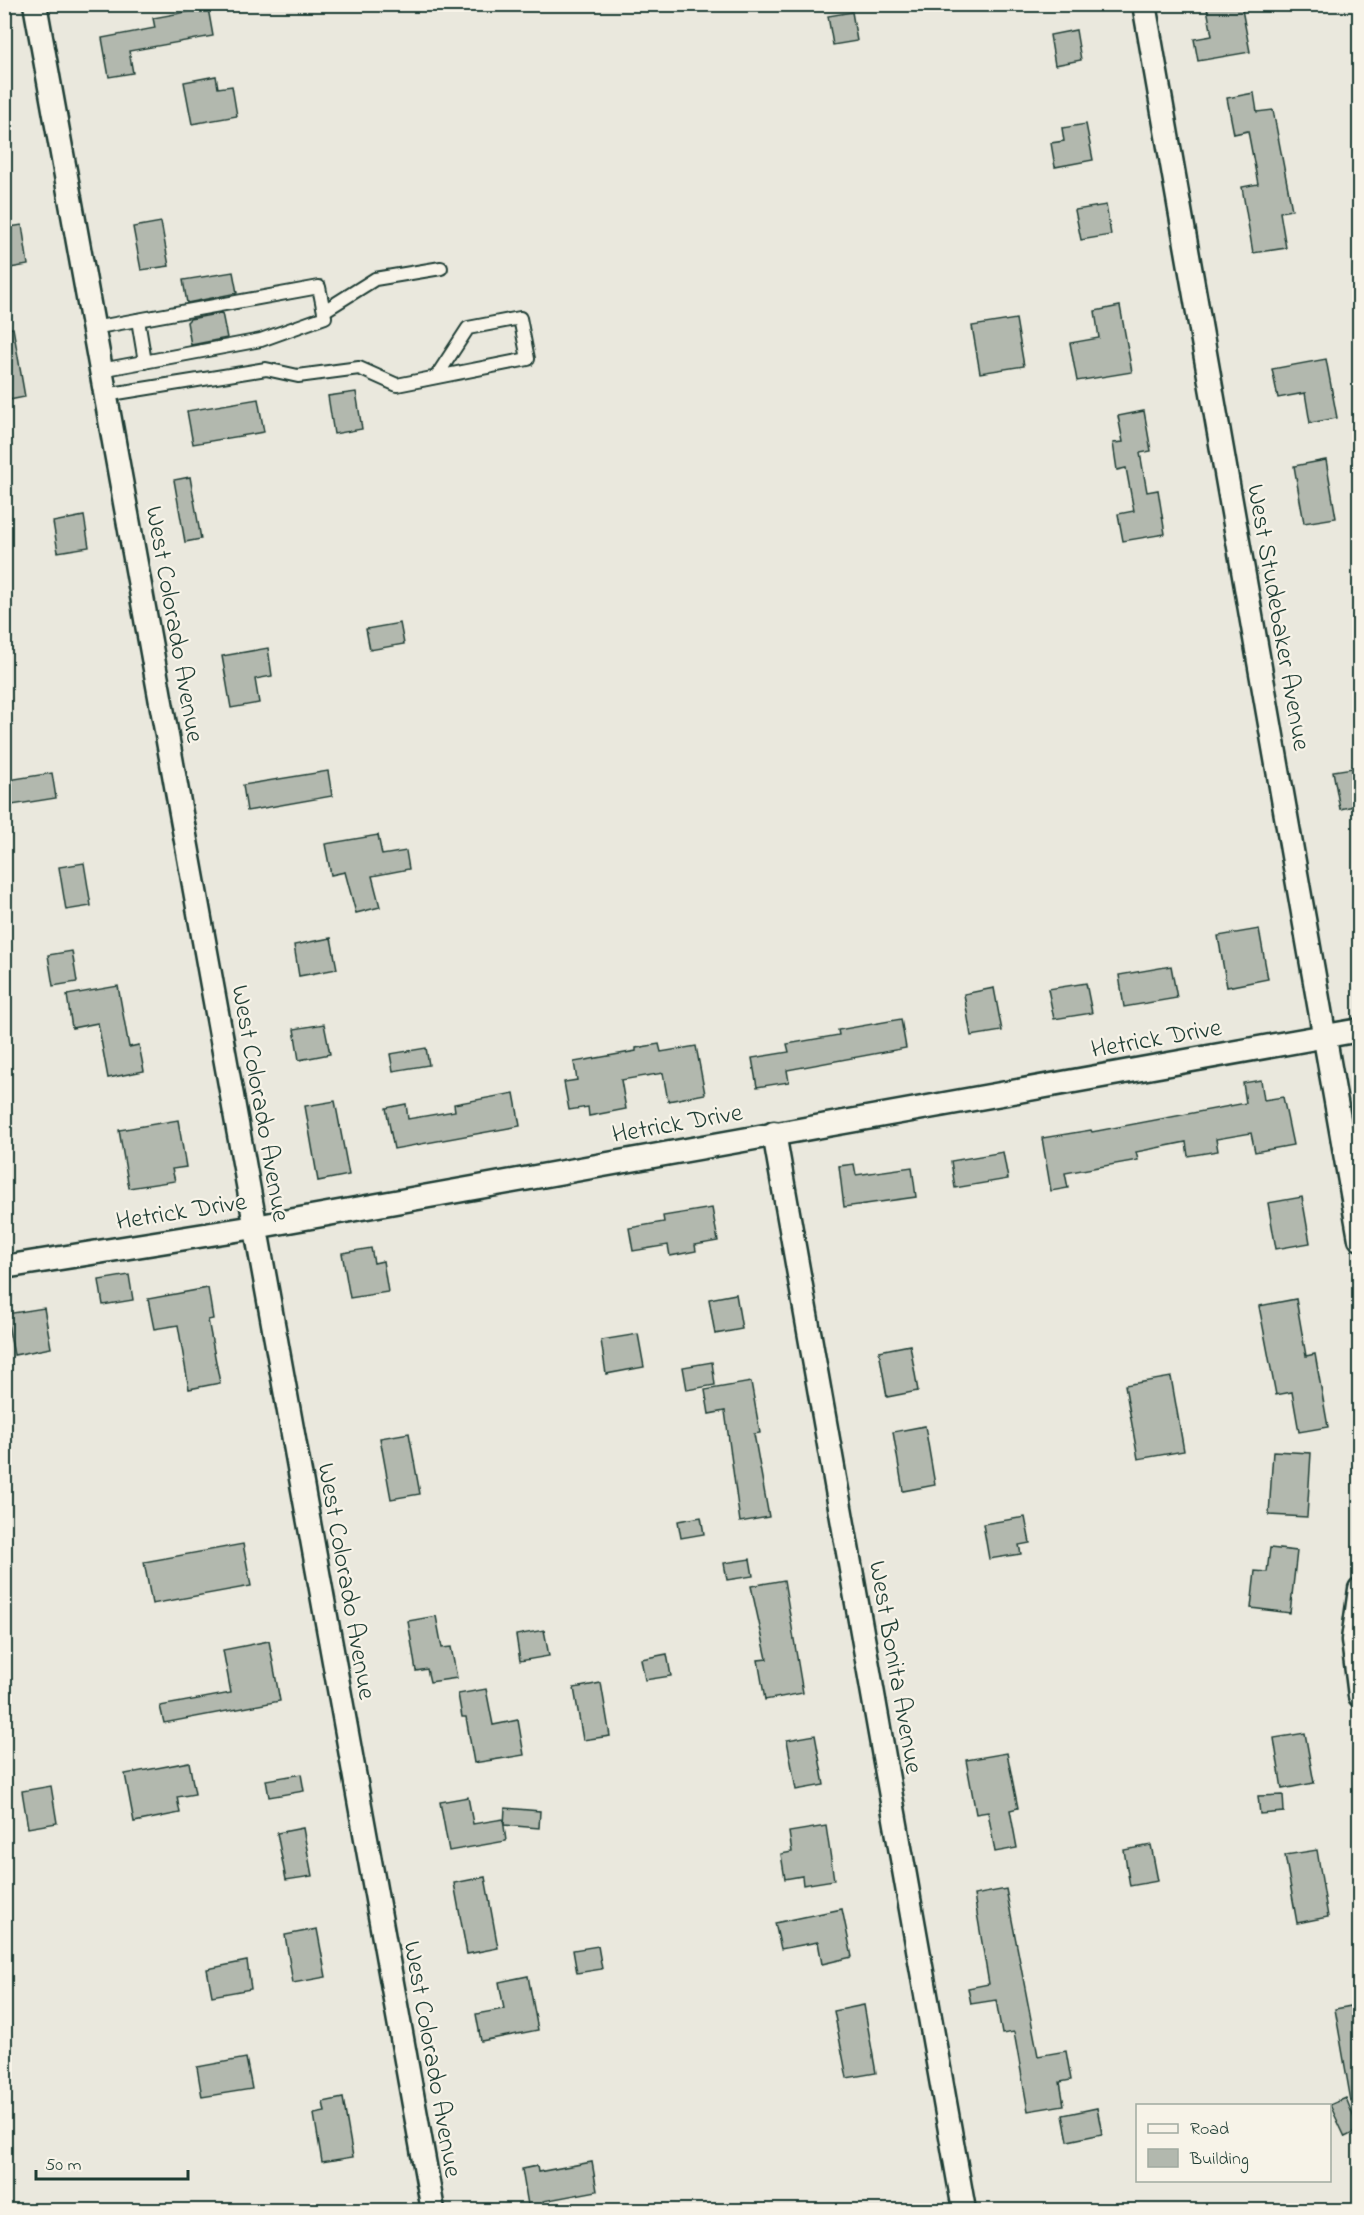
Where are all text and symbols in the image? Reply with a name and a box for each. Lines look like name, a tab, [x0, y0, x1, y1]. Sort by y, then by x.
street label: West Studebaker Avenue	[1235, 481, 1319, 754]
street label: West Colorado Avenue	[134, 503, 213, 746]
street label: West Colorado Avenue	[220, 982, 299, 1225]
street label: Hetrick Drive	[1088, 1010, 1225, 1070]
street label: Hetrick Drive	[609, 1095, 746, 1155]
street label: Hetrick Drive	[113, 1184, 250, 1242]
street label: West Colorado Avenue	[306, 1460, 385, 1703]
street label: West Bonita Avenue	[857, 1558, 932, 1777]
street label: West Colorado Avenue	[392, 1938, 471, 2181]
legend	[1136, 2104, 1331, 2182]
text: Road	[1190, 2117, 1229, 2143]
scale bar	[36, 2143, 188, 2181]
text: Building	[1189, 2147, 1249, 2174]
text: 50 m	[45, 2153, 82, 2179]

